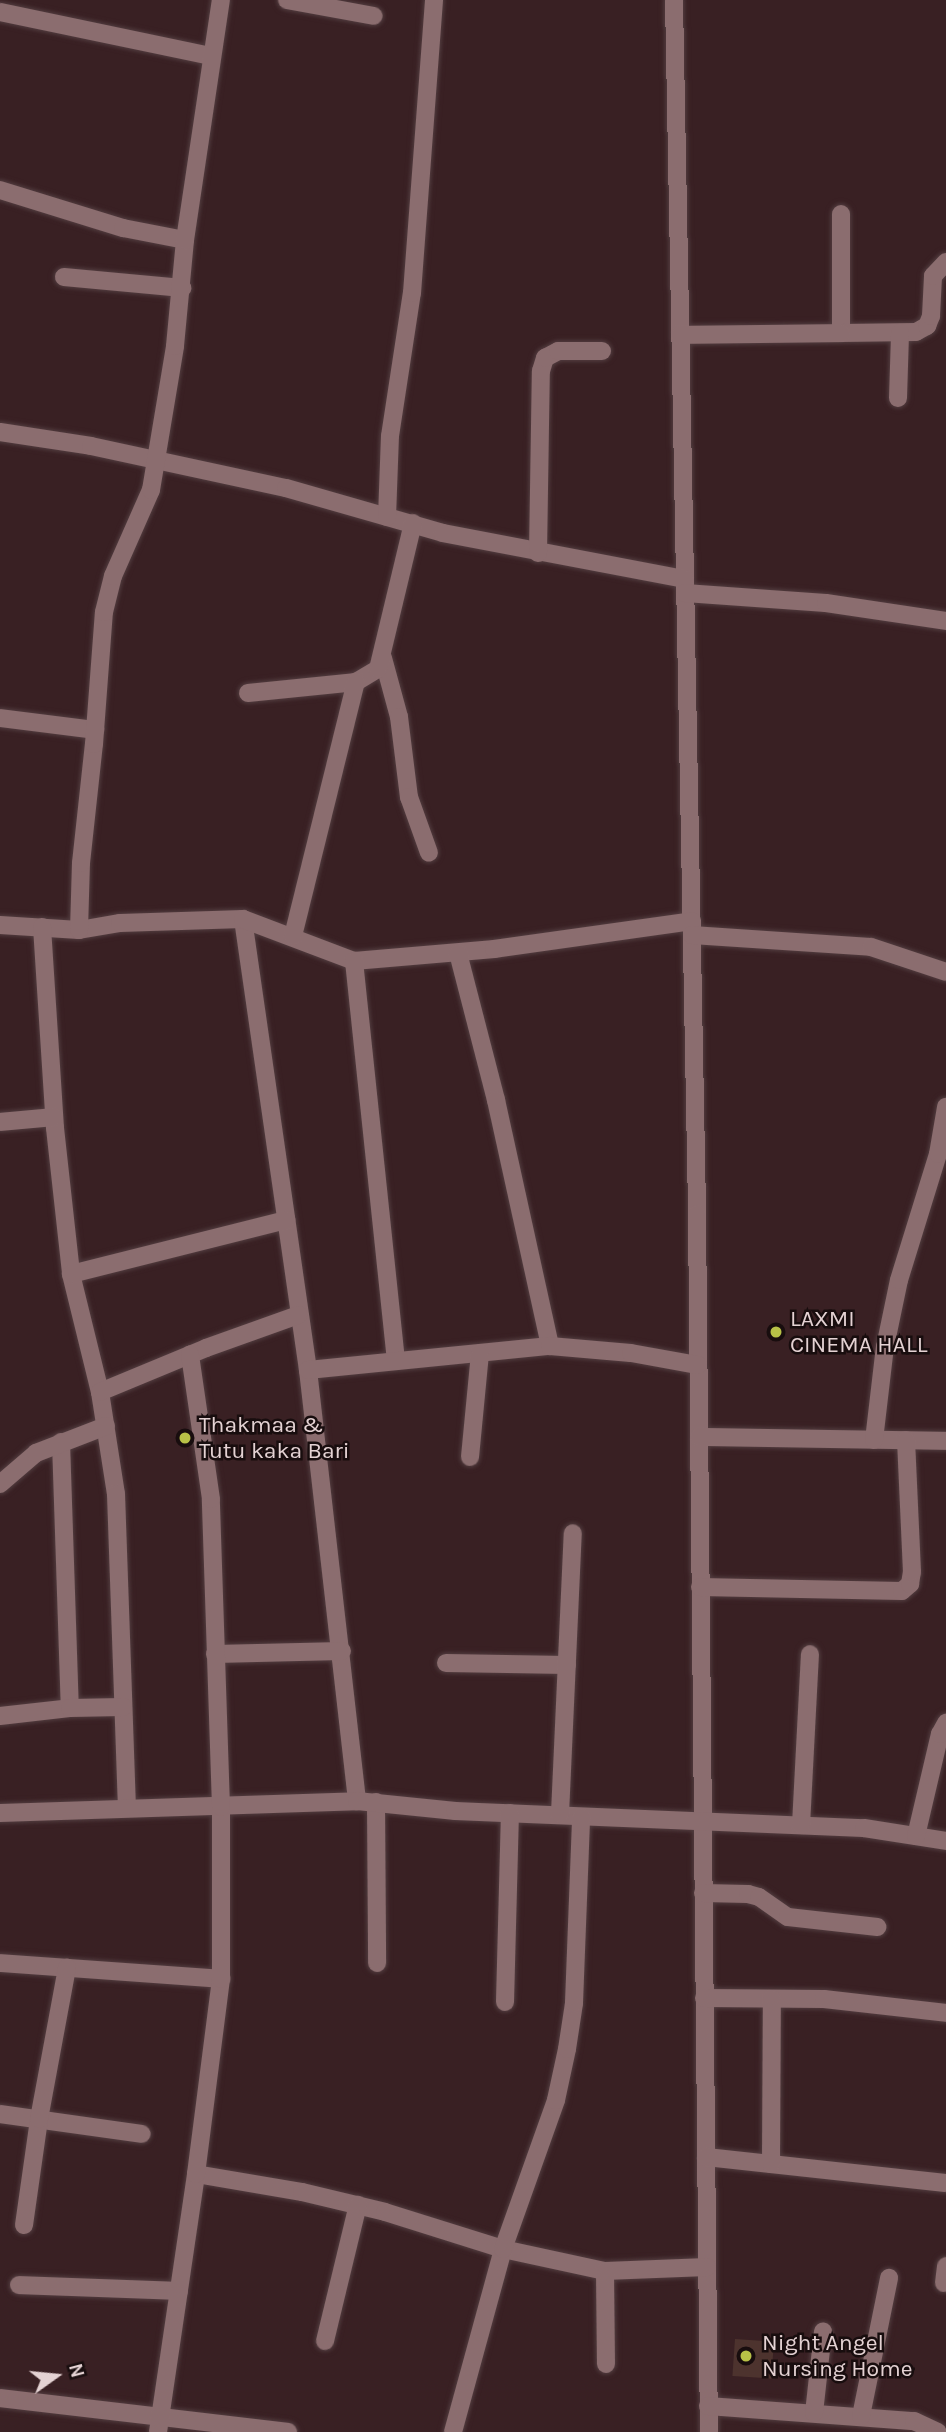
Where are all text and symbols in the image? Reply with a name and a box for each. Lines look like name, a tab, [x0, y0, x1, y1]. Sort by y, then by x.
place label: LAXMI CINEMA HALL	[790, 1305, 927, 1359]
marker: LAXMI CINEMA HALL	[768, 1324, 784, 1340]
place label: Thakmaa & Tutu kaka Bari	[199, 1411, 350, 1465]
marker: Thakmaa & Tutu kaka Bari	[177, 1430, 193, 1446]
place label: Night Angel Nursing Home	[762, 2329, 913, 2383]
north arrow	[21, 2341, 91, 2411]
marker: Night Angel Nursing Home	[736, 2346, 756, 2366]
text: N	[64, 2361, 89, 2380]

